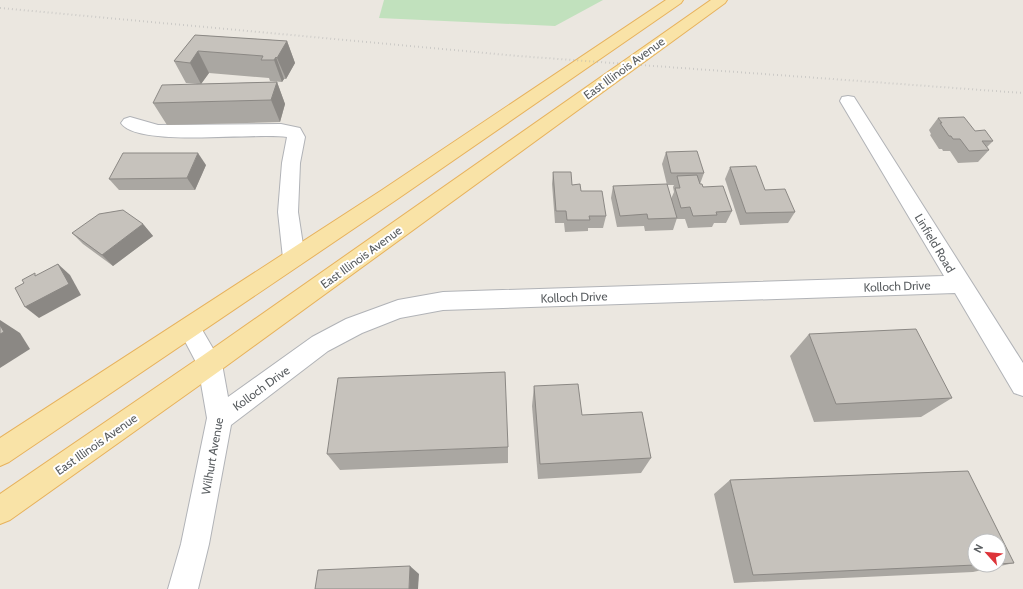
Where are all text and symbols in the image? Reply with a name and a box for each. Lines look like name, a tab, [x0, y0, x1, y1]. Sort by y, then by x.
street label: East Illinois Avenue	[580, 33, 668, 103]
street label: Linfield Road	[912, 211, 958, 275]
street label: East Illinois Avenue	[317, 222, 405, 292]
street label: Kolloch Drive	[863, 277, 931, 295]
street label: Kolloch Drive	[540, 288, 608, 306]
street label: Kolloch Drive	[230, 362, 292, 414]
street label: East Illinois Avenue	[52, 410, 140, 478]
street label: Wilhurt Avenue	[198, 416, 226, 496]
north arrow	[967, 533, 1007, 573]
text: N	[970, 542, 986, 555]

